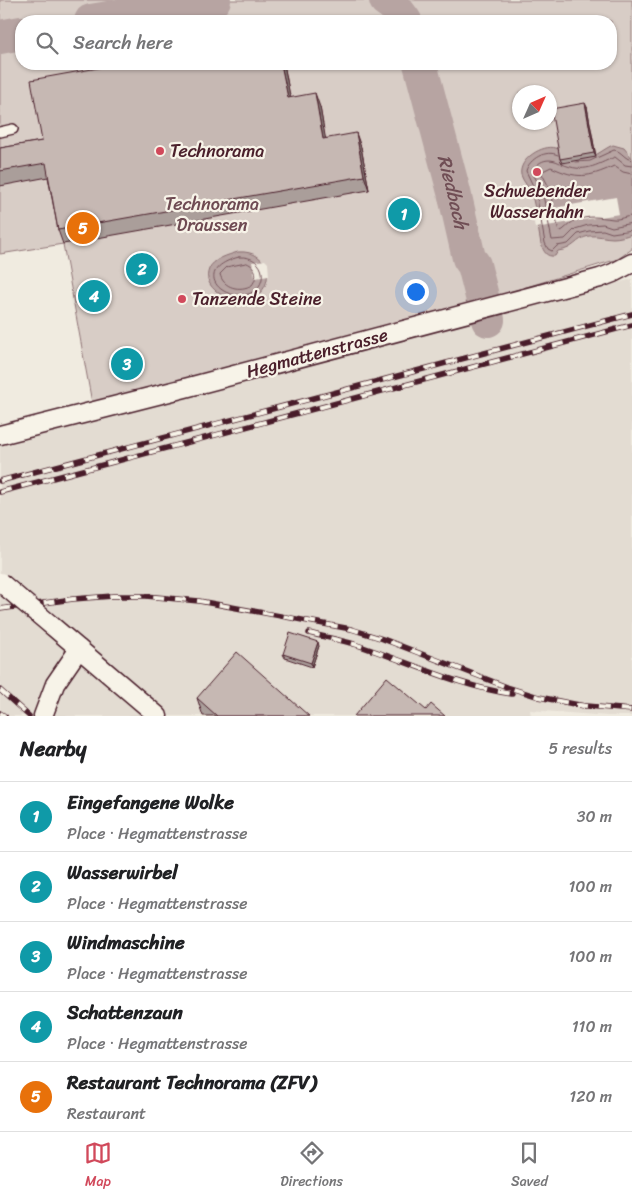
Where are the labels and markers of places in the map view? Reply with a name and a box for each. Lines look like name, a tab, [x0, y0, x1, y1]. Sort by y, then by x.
place label: Technorama	[170, 135, 264, 167]
marker: Technorama	[154, 145, 166, 157]
marker: Schwebender Wasserhahn	[531, 166, 543, 178]
place label: Schwebender Wasserhahn	[484, 175, 592, 228]
pin: 1	[388, 195, 420, 233]
pin: 5	[67, 209, 99, 247]
pin: 2	[126, 250, 158, 288]
pin: 4	[78, 277, 110, 315]
place label: Tanzende Steine	[192, 283, 322, 315]
marker: Tanzende Steine	[176, 293, 188, 305]
pin: 3	[111, 345, 143, 383]

